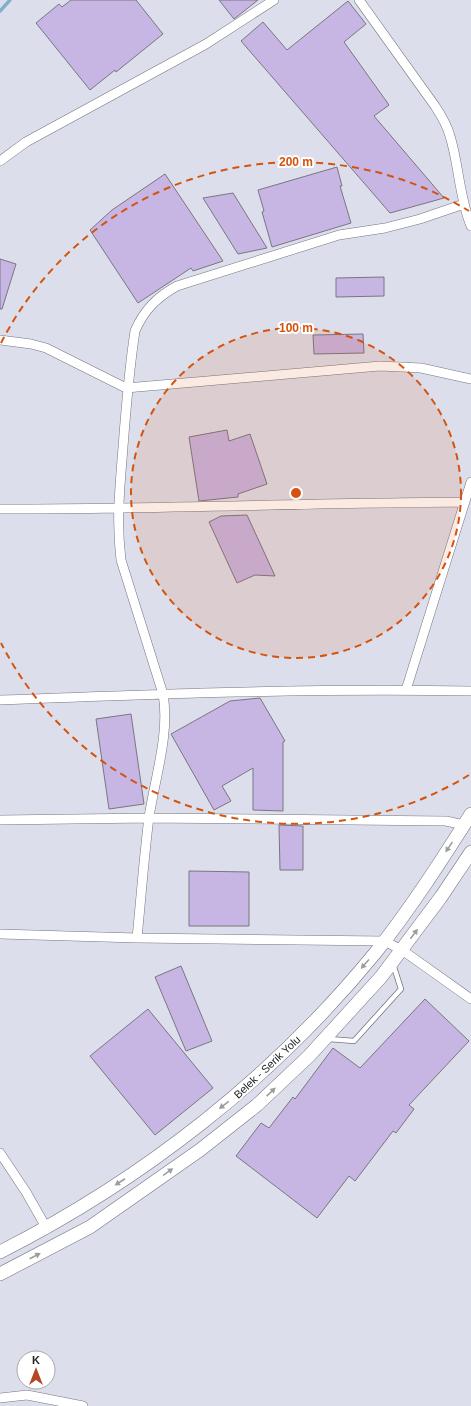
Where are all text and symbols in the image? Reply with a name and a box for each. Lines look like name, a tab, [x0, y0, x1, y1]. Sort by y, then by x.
text: 200 m	[279, 155, 313, 169]
text: 100 m	[279, 321, 313, 335]
centre of rings	[289, 486, 303, 500]
one-way arrow	[446, 841, 453, 853]
one-way arrow	[410, 928, 418, 939]
one-way arrow	[361, 958, 370, 969]
street label: Belek - Serik Yolu	[231, 1033, 303, 1101]
one-way arrow	[266, 1088, 276, 1097]
one-way arrow	[219, 1101, 230, 1109]
one-way arrow	[163, 1168, 174, 1176]
one-way arrow	[114, 1179, 126, 1186]
one-way arrow	[29, 1253, 40, 1259]
north arrow	[16, 1350, 56, 1390]
text: K	[32, 1354, 40, 1366]

